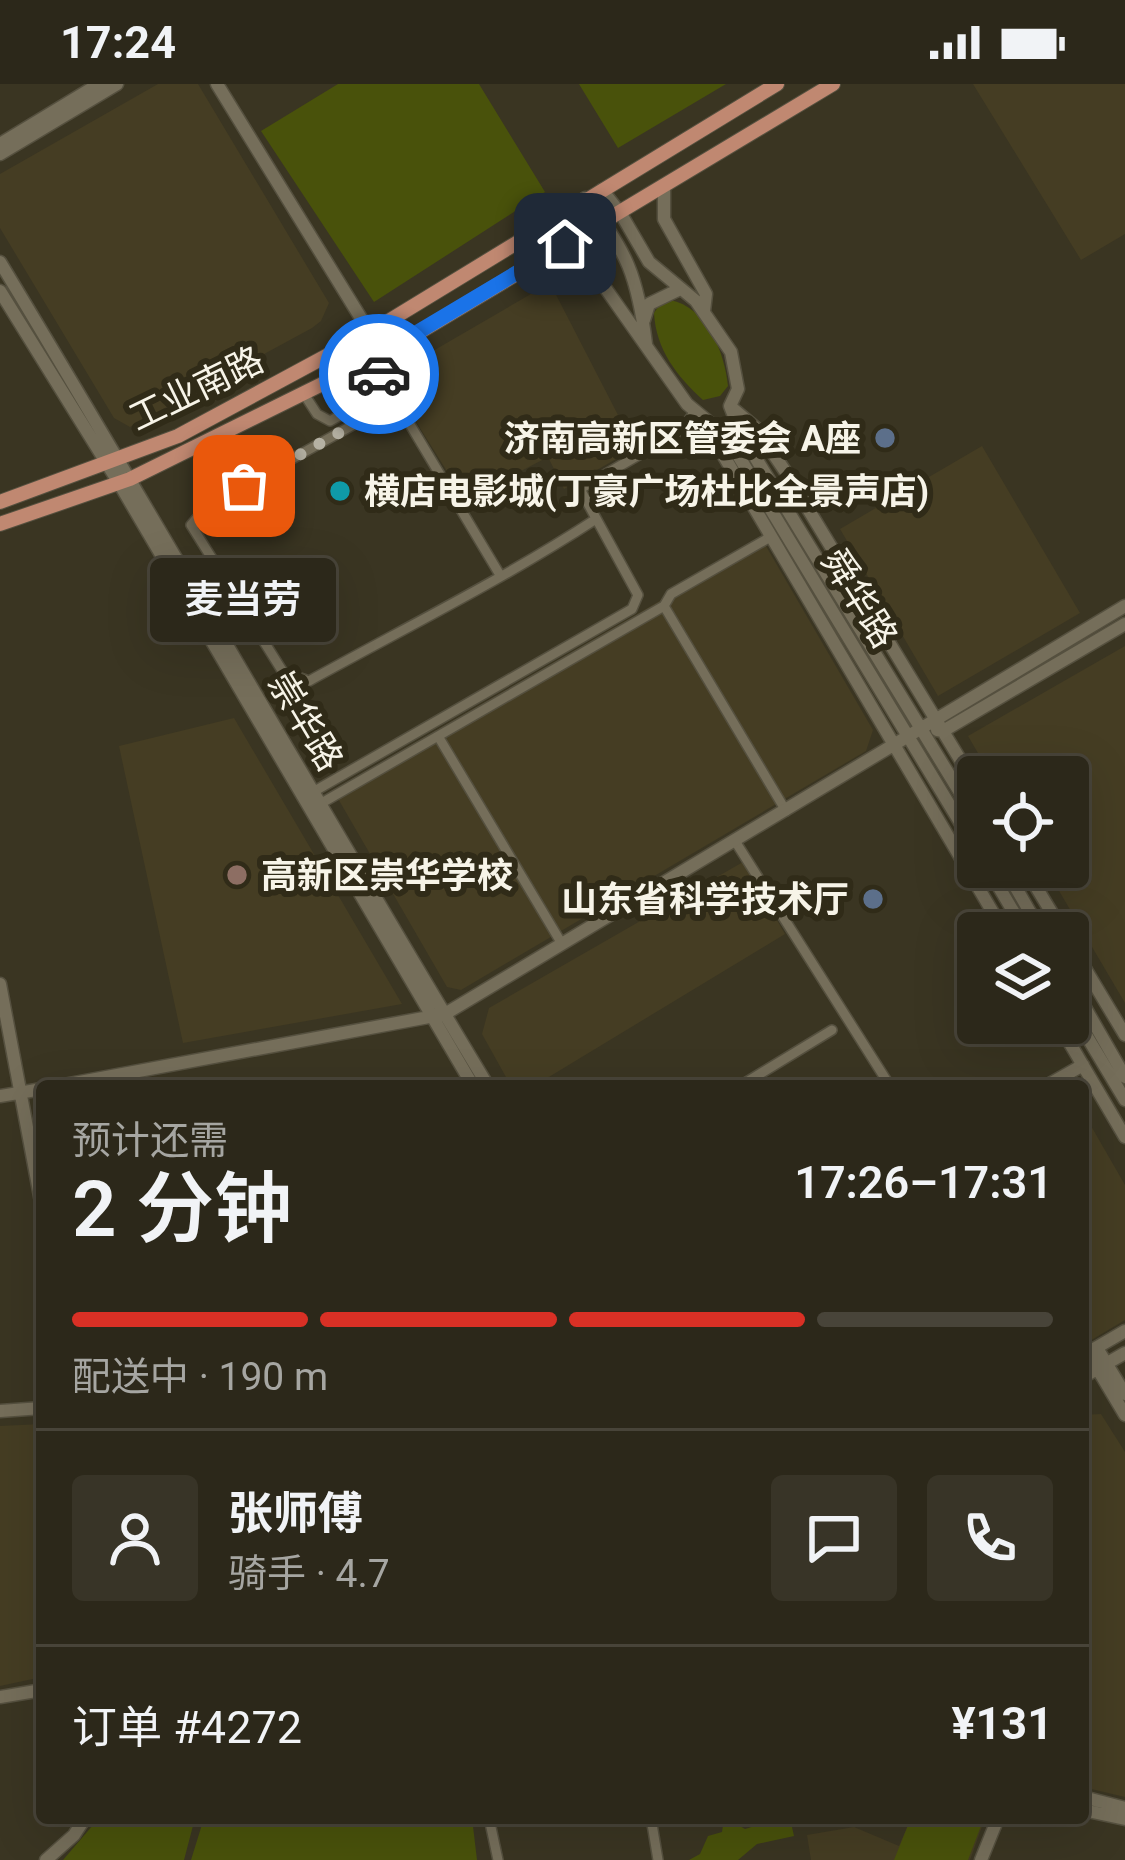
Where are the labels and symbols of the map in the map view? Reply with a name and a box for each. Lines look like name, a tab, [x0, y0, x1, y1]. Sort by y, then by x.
pin	[514, 193, 616, 295]
courier	[319, 314, 439, 434]
street label: 工业南路	[123, 338, 270, 439]
place label: 济南高新区管委会 A座	[504, 418, 861, 460]
marker: 济南高新区管委会 A座	[872, 425, 898, 451]
pin	[193, 435, 295, 537]
place label: 横店电影城(丁豪广场杜比全景声店)	[364, 471, 929, 513]
marker: 横店电影城(丁豪广场杜比全景声店)	[327, 478, 353, 504]
street label: 舜华路	[813, 542, 906, 655]
callout: 麦当劳	[151, 558, 337, 642]
street label: 崇华路	[259, 664, 351, 779]
place label: 高新区崇华学校	[261, 855, 513, 897]
marker: 高新区崇华学校	[224, 862, 250, 888]
place label: 山东省科学技术厅	[561, 879, 849, 921]
marker: 山东省科学技术厅	[860, 886, 886, 912]

